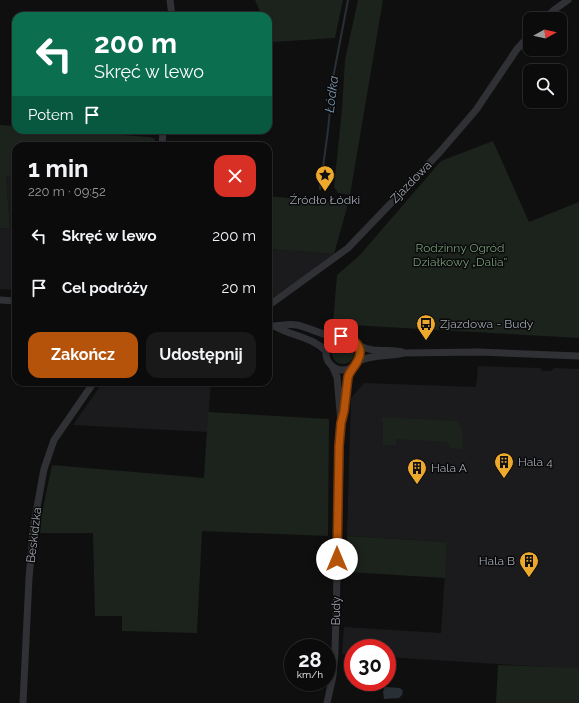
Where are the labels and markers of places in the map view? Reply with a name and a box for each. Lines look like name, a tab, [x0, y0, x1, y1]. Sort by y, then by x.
place icon: Źródło Łódki	[314, 164, 336, 192]
place label: Źródło Łódki	[290, 193, 360, 207]
bus stop icon: Zjazdowa - Budy	[415, 313, 437, 341]
place label: Zjazdowa - Budy	[440, 317, 534, 331]
pin	[324, 319, 358, 353]
building icon: Hala 4	[493, 451, 515, 479]
place label: Hala 4	[518, 455, 553, 469]
building icon: Hala A	[406, 457, 428, 485]
place label: Hala A	[431, 461, 467, 475]
building icon: Hala B	[518, 550, 540, 578]
place label: Hala B	[479, 554, 515, 568]

